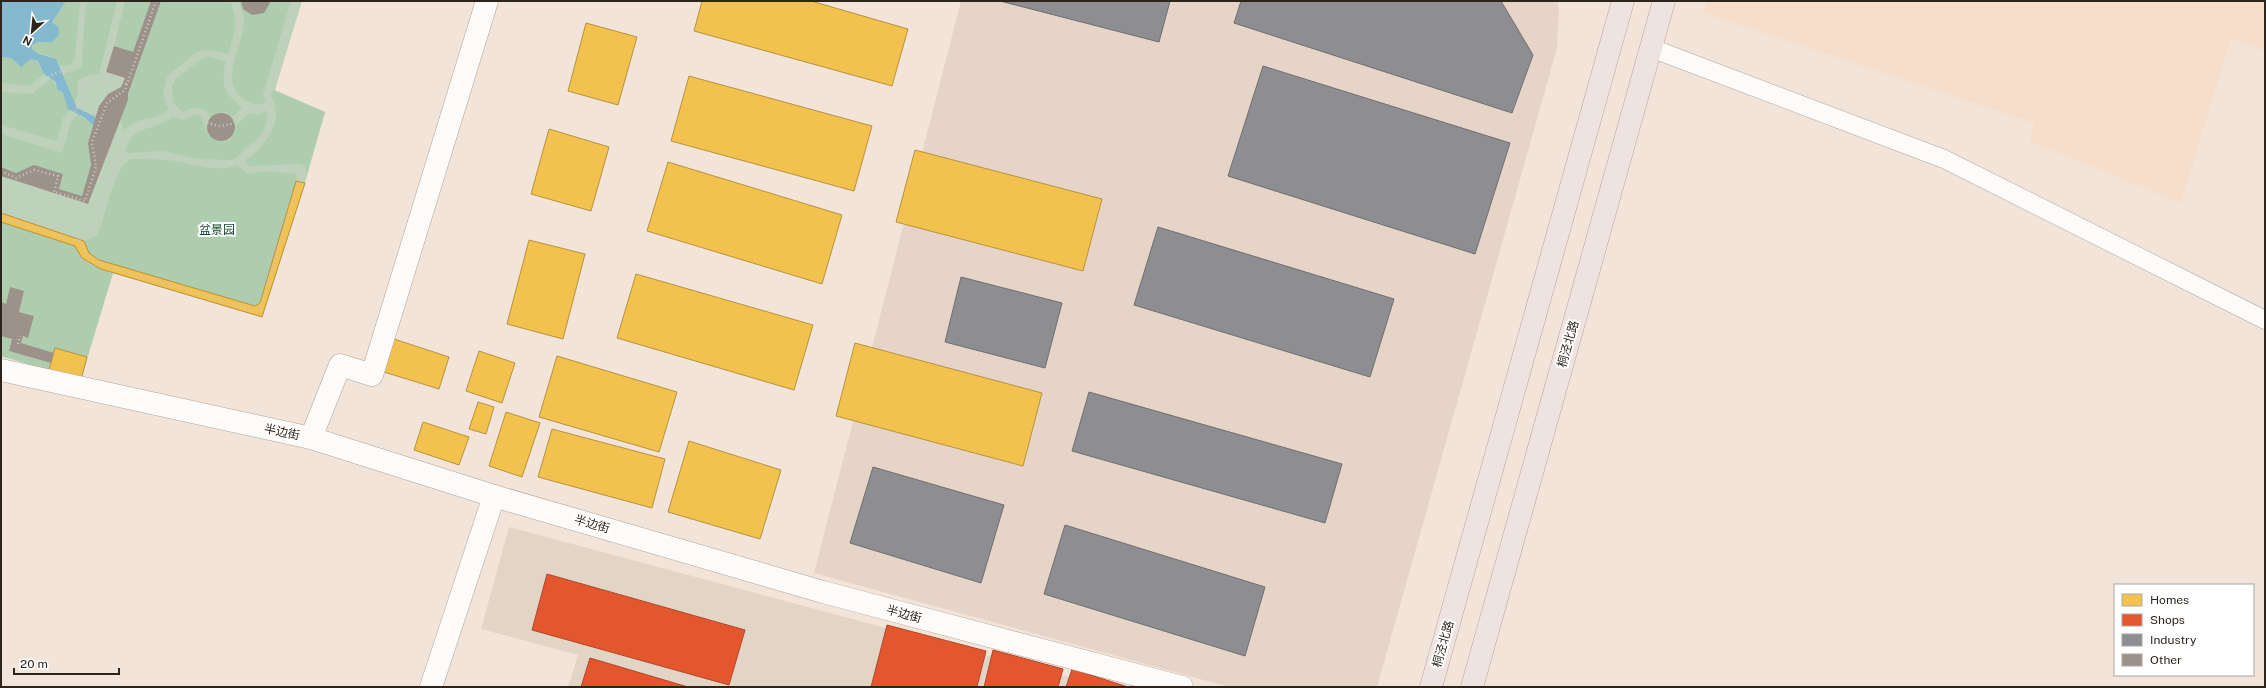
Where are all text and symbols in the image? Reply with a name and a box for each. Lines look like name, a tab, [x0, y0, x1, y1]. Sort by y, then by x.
north arrow	[12, 12, 52, 52]
text: N	[21, 34, 34, 48]
park label: 盆景园	[199, 223, 235, 237]
street label: 桐泾北路	[1555, 319, 1581, 369]
street label: 半边街	[263, 421, 301, 443]
street label: 半边街	[573, 512, 611, 536]
legend	[2114, 584, 2254, 676]
text: Homes	[2150, 593, 2189, 607]
street label: 半边街	[885, 603, 923, 625]
text: Shops	[2150, 613, 2185, 627]
street label: 桐泾北路	[1430, 619, 1456, 669]
text: Industry	[2150, 633, 2197, 647]
scale bar	[14, 650, 119, 676]
text: Other	[2150, 653, 2182, 667]
text: 20 m	[20, 657, 48, 671]

